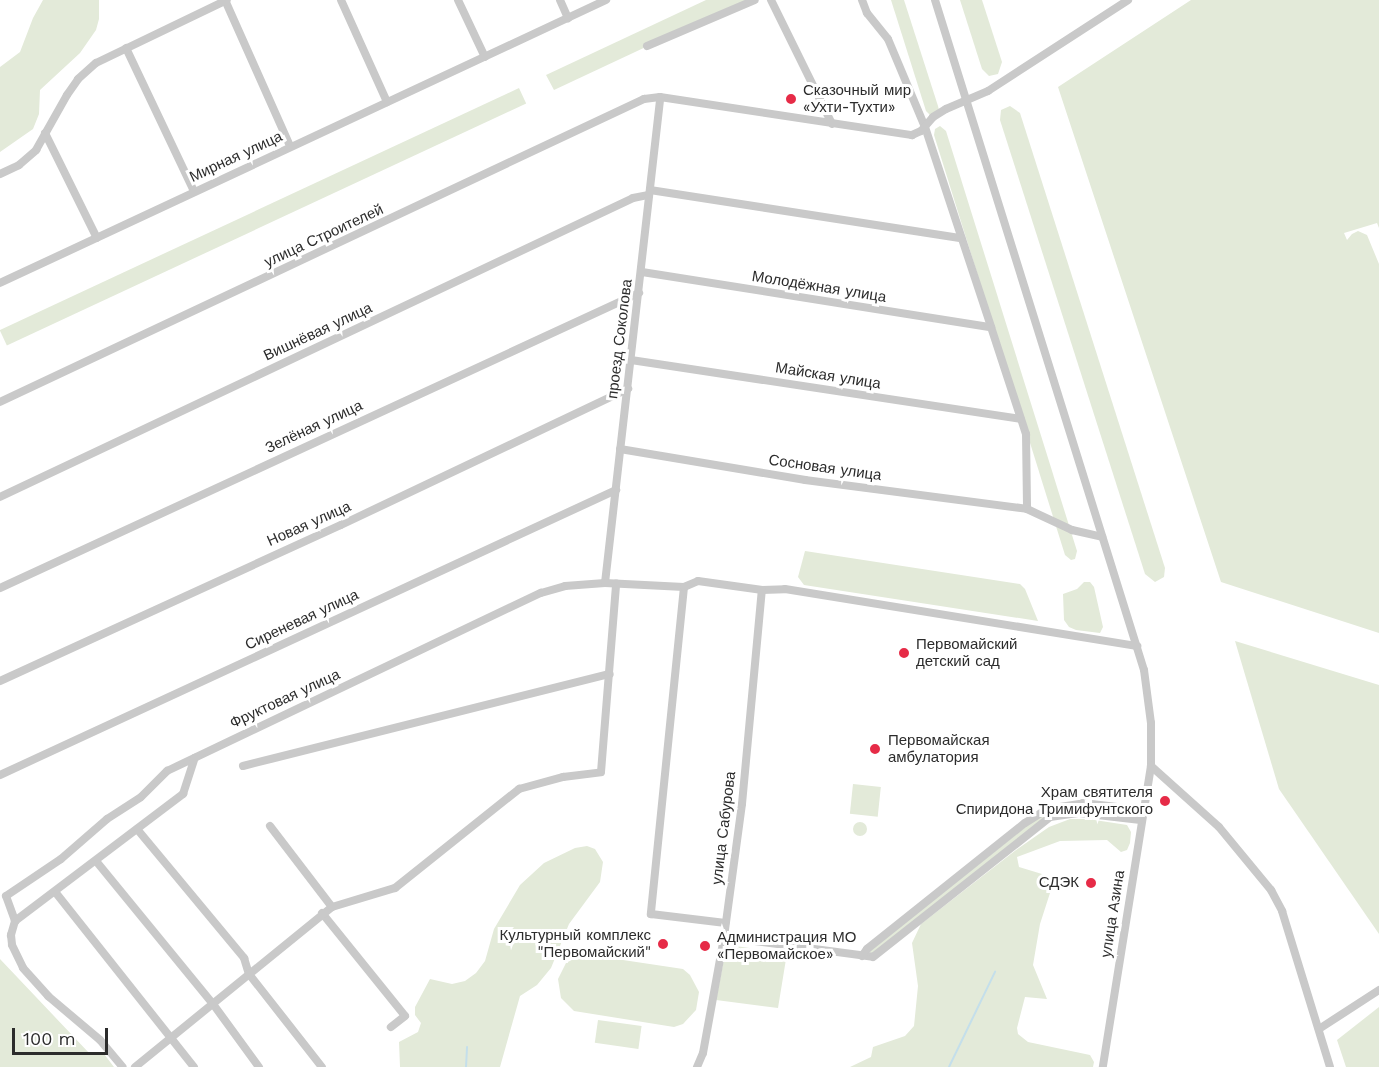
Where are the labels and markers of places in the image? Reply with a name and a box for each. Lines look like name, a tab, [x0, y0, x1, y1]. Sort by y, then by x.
place label: Сказочный мир «Ухти-Тухти»	[803, 81, 911, 116]
marker: Сказочный мир «Ухти-Тухти»	[784, 92, 798, 106]
place label: Первомайский детский сад	[916, 635, 1017, 670]
marker: Первомайский детский сад	[897, 646, 911, 660]
place label: Первомайская амбулатория	[888, 731, 989, 766]
marker: Первомайская амбулатория	[866, 740, 884, 758]
place label: Храм святителя Спиридона Тримифунтского	[956, 783, 1153, 818]
marker: Храм святителя Спиридона Тримифунтского	[1158, 794, 1172, 808]
place label: СДЭК	[1039, 874, 1079, 892]
marker: СДЭК	[1084, 876, 1098, 890]
place label: Культурный комплекс "Первомайский"	[500, 926, 651, 961]
place label: Администрация МО «Первомайское»	[717, 928, 857, 963]
marker: Культурный комплекс "Первомайский"	[656, 937, 670, 951]
marker: Администрация МО «Первомайское»	[698, 939, 712, 953]

